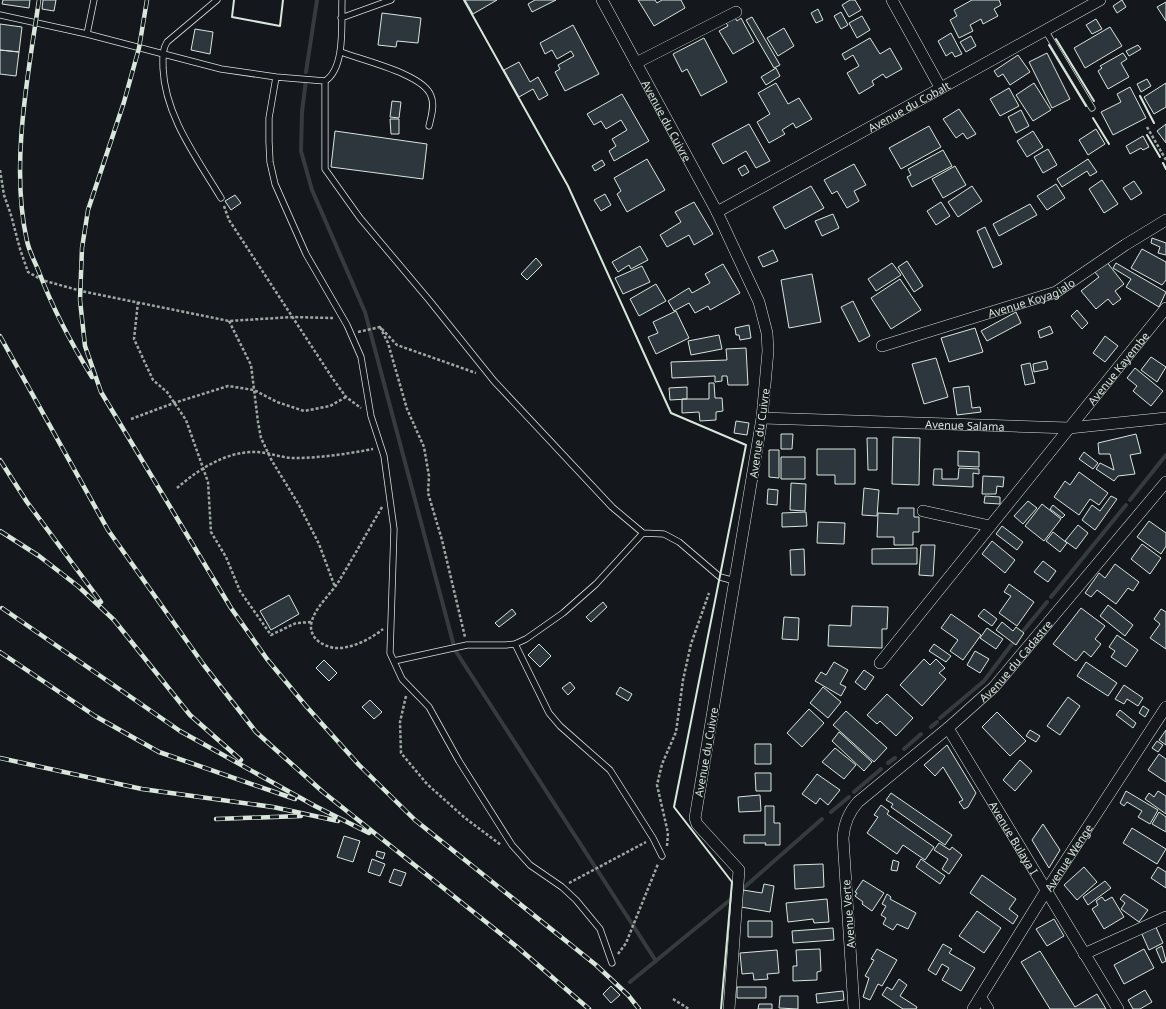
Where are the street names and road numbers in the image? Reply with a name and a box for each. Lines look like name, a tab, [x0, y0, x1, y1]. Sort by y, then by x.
street label: Avenue du Cuivre	[639, 77, 696, 164]
street label: Avenue du Cobalt	[865, 77, 952, 135]
street label: Avenue Koyagialo	[986, 274, 1078, 320]
street label: Avenue Kayembe	[1084, 328, 1152, 407]
street label: Avenue du Cuivre	[745, 387, 773, 479]
street label: Avenue Salama	[925, 416, 1005, 433]
street label: Avenue du Cadastre	[975, 616, 1055, 705]
street label: Avenue du Cuivre	[691, 706, 721, 798]
street label: Avenue Bulaya I	[986, 798, 1042, 877]
street label: Avenue Wenge	[1041, 821, 1095, 894]
street label: Avenue Verte	[838, 879, 858, 949]

